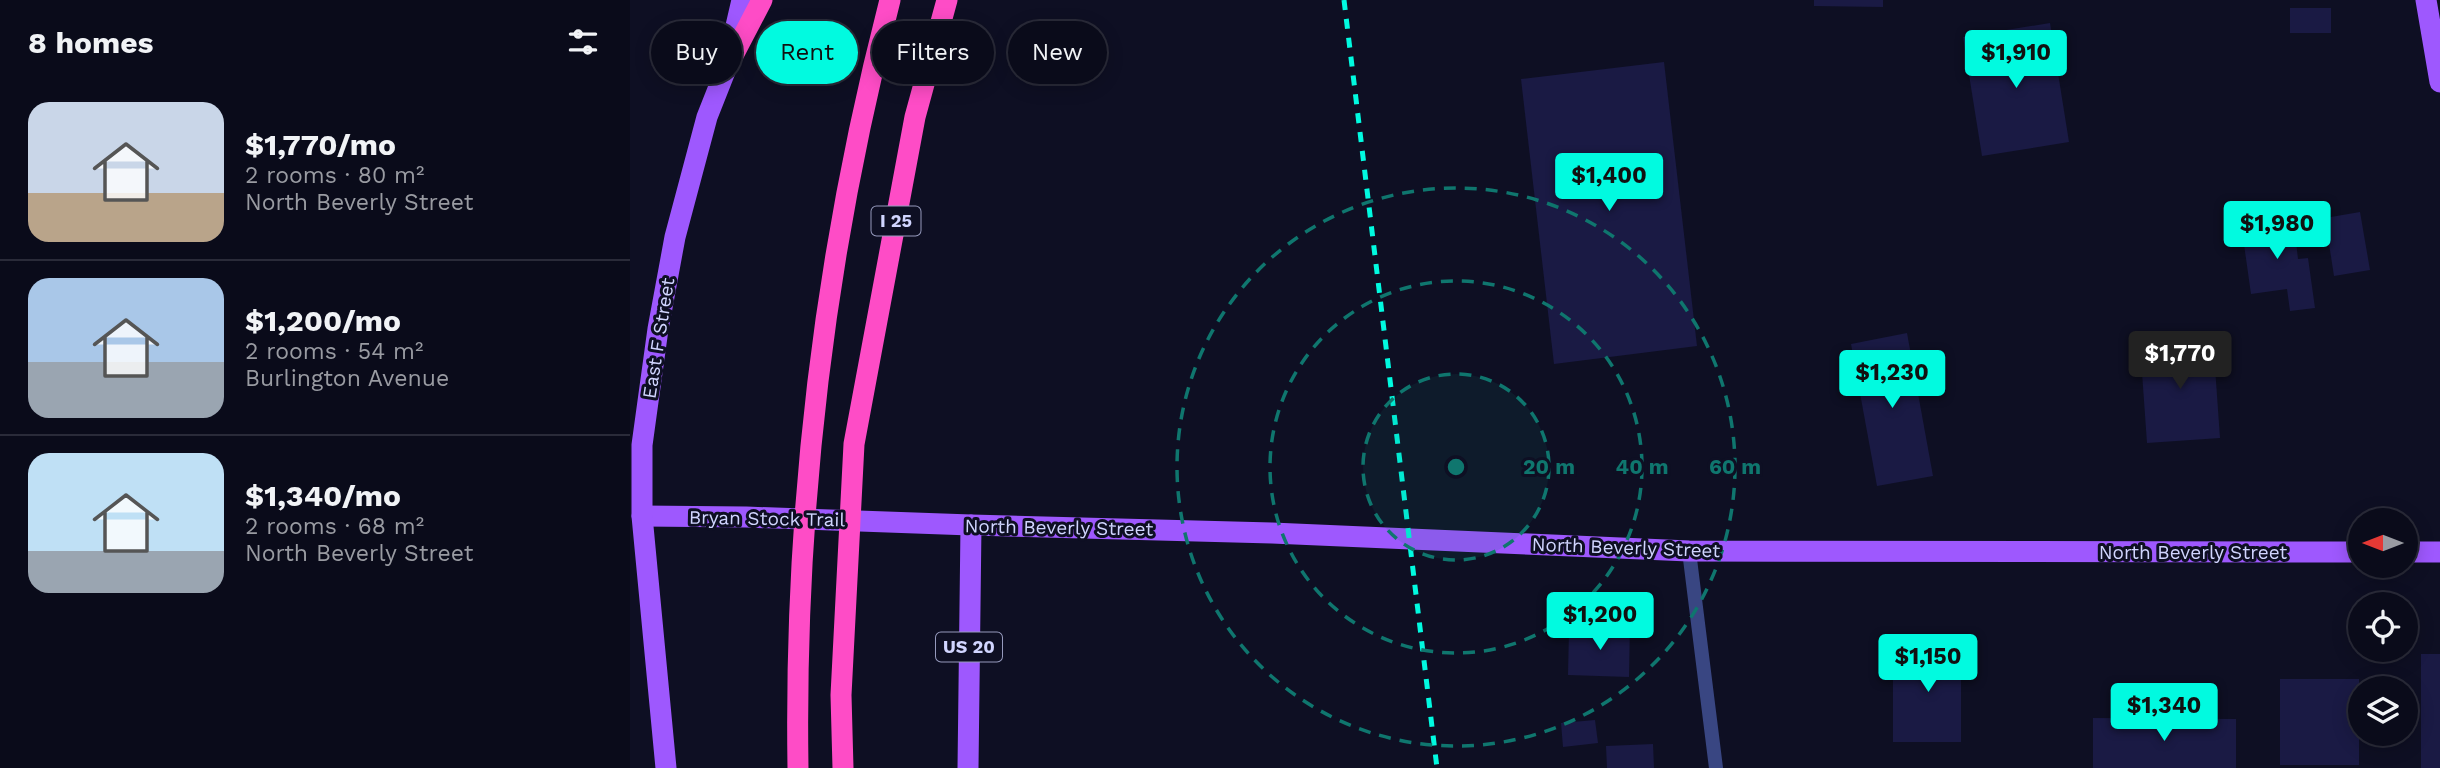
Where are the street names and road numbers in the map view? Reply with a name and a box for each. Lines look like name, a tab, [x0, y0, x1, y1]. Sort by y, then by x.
road number: I 25	[872, 206, 920, 236]
street label: East F Street	[638, 276, 679, 400]
street label: Bryan Stock Trail	[689, 506, 846, 531]
street label: North Beverly Street	[964, 514, 1154, 541]
street label: North Beverly Street	[1531, 533, 1721, 562]
street label: North Beverly Street	[2099, 541, 2287, 564]
road number: US 20	[936, 632, 1002, 662]

